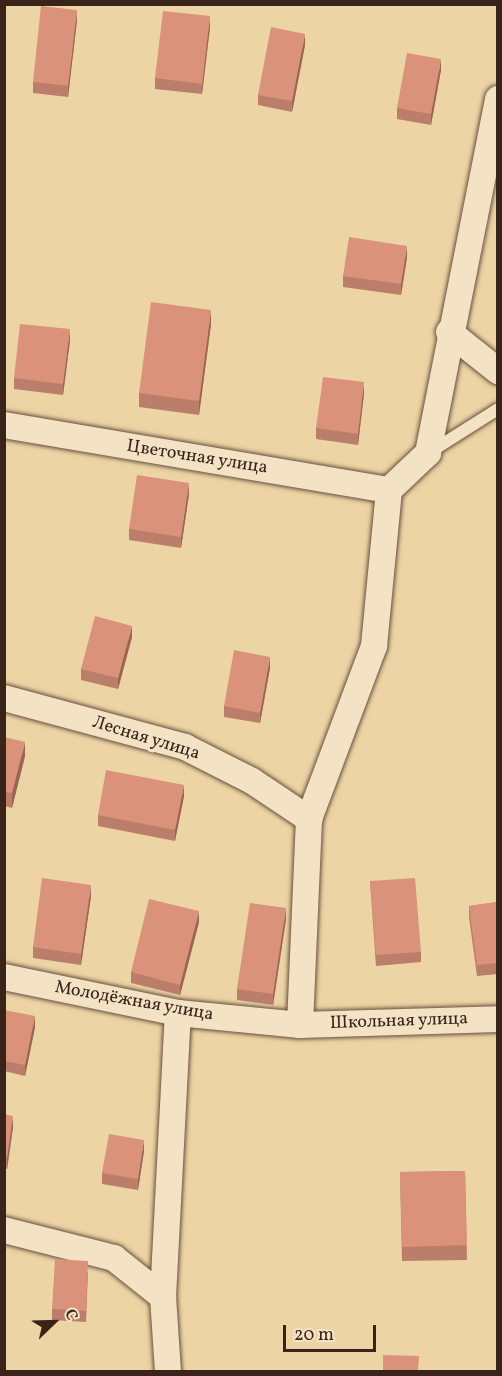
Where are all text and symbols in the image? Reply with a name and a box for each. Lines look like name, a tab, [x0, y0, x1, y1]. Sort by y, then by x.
street label: Цветочная улица	[125, 436, 269, 480]
street label: Лесная улица	[89, 712, 203, 766]
street label: Молодёжная улица	[53, 977, 215, 1027]
street label: Школьная улица	[329, 1009, 469, 1035]
north arrow	[24, 1292, 84, 1352]
text: С	[58, 1306, 83, 1324]
scale bar	[286, 1313, 379, 1351]
text: 20 m	[294, 1323, 334, 1348]

